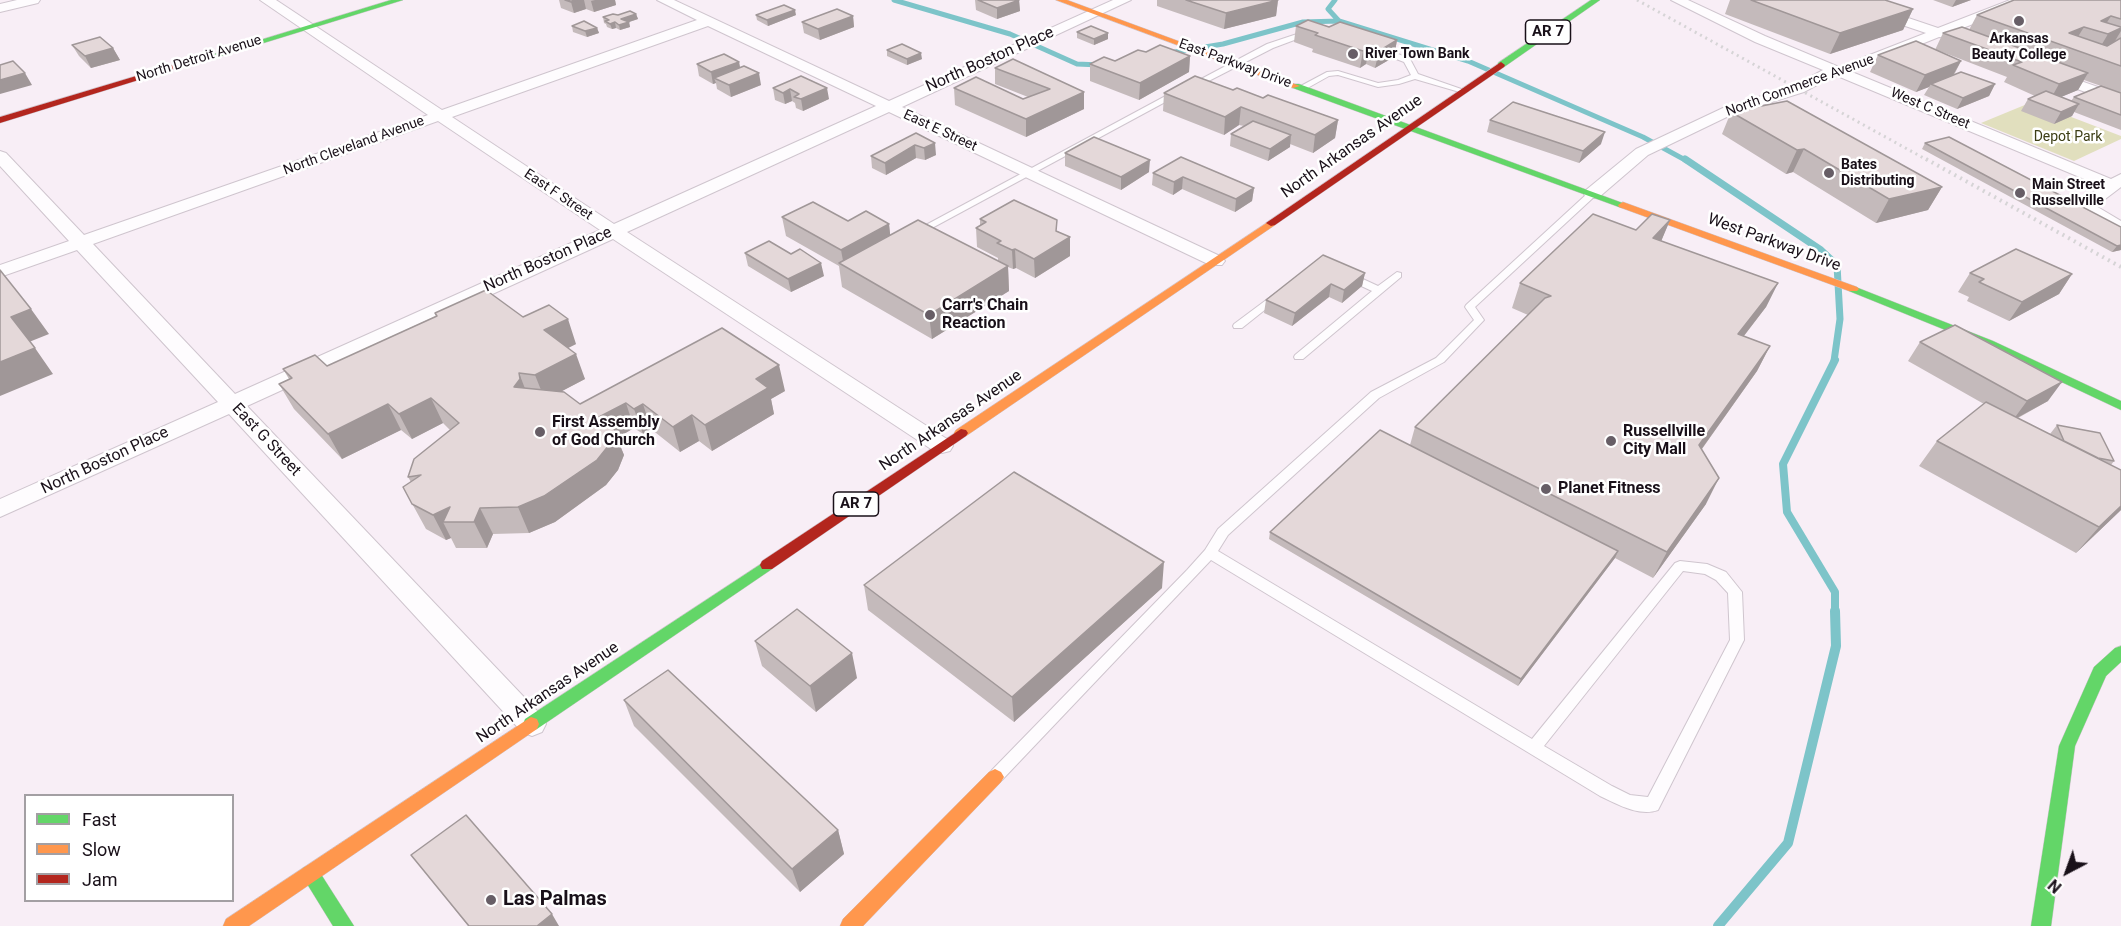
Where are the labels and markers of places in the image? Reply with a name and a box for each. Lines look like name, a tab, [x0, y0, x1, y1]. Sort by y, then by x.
marker: Arkansas Beauty College	[2012, 14, 2026, 28]
place label: Arkansas Beauty College	[1972, 31, 2066, 63]
place label: River Town Bank	[1365, 46, 1470, 62]
marker: River Town Bank	[1346, 47, 1360, 61]
place label: Bates Distributing	[1841, 157, 1915, 190]
marker: Bates Distributing	[1822, 166, 1836, 180]
place label: Main Street Russellville	[2032, 177, 2105, 210]
marker: Main Street Russellville	[2013, 186, 2027, 200]
place label: Carr's Chain Reaction	[942, 296, 1028, 334]
marker: Carr's Chain Reaction	[923, 308, 937, 322]
place label: First Assembly of God Church	[552, 413, 659, 451]
place label: Russellville City Mall	[1623, 422, 1705, 460]
marker: First Assembly of God Church	[533, 425, 547, 439]
marker: Russellville City Mall	[1604, 434, 1618, 448]
place label: Planet Fitness	[1558, 479, 1661, 499]
marker: Planet Fitness	[1539, 482, 1553, 496]
place label: Las Palmas	[503, 888, 607, 912]
marker: Las Palmas	[484, 893, 498, 907]

